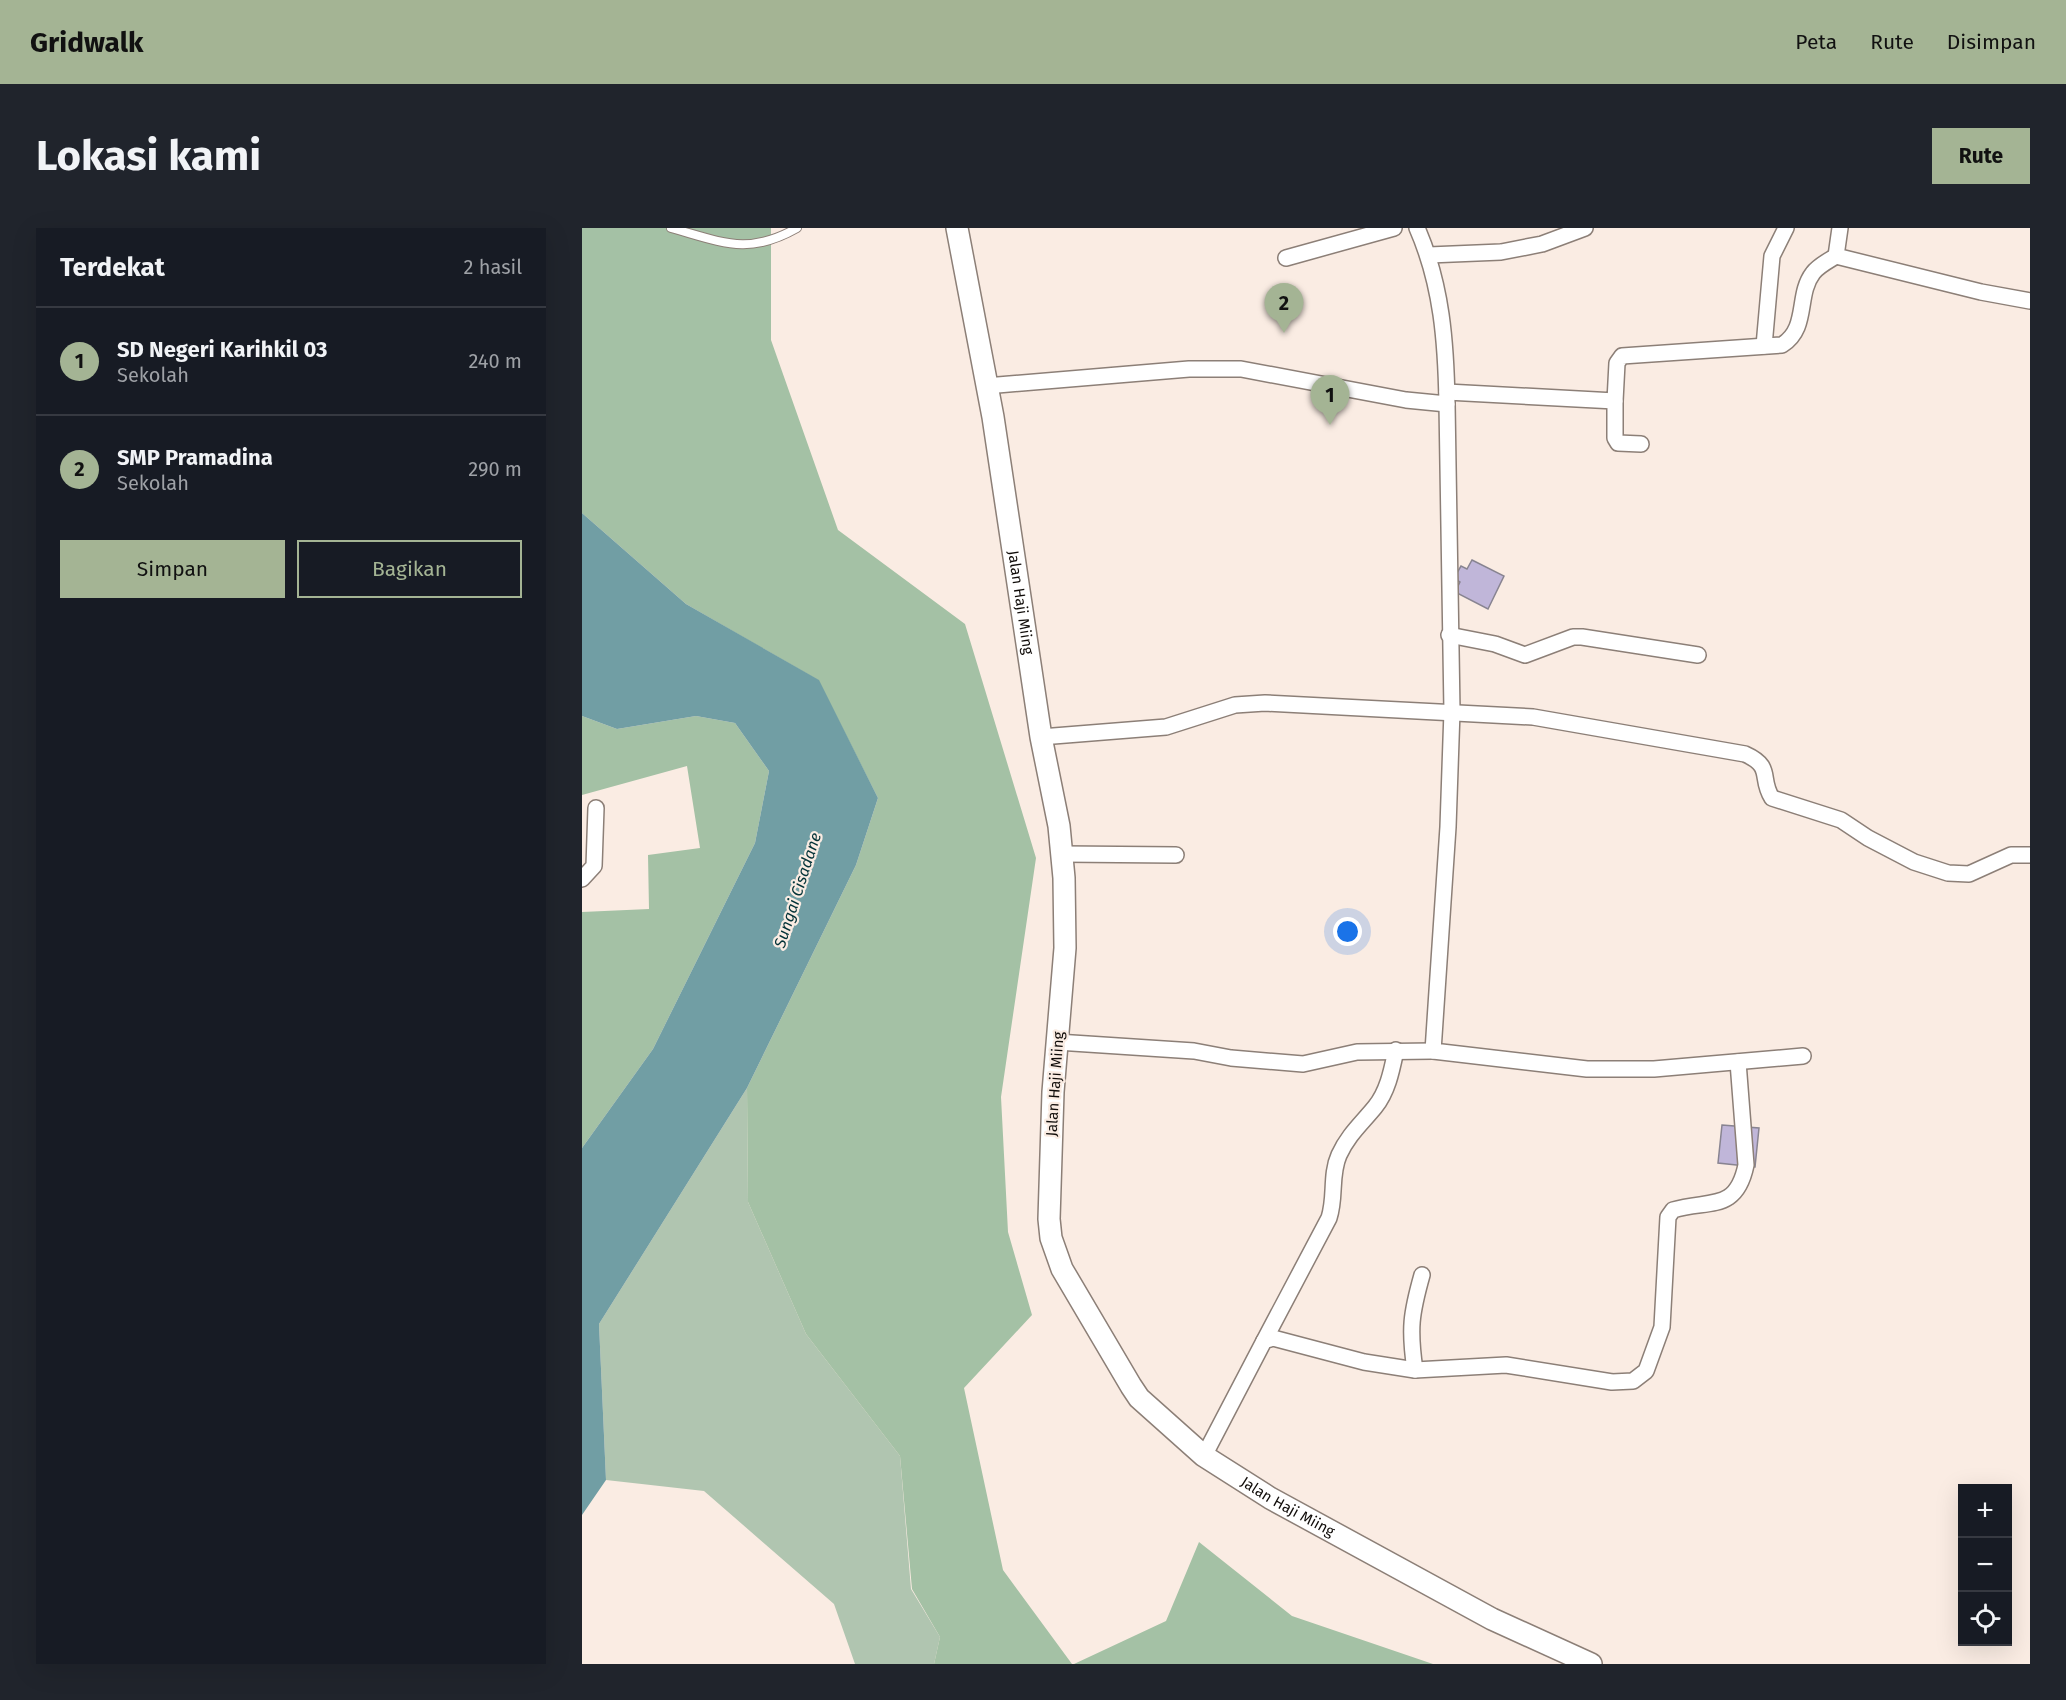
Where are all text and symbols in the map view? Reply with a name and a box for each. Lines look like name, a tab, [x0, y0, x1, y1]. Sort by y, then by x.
text: Gridwalk	[30, 26, 143, 59]
text: Peta	[1795, 29, 1837, 55]
text: Rute	[1870, 29, 1914, 55]
text: Disimpan	[1947, 29, 2036, 55]
button: Rute	[1932, 128, 2030, 184]
text: Lokasi kami	[36, 131, 261, 181]
text: Terdekat	[60, 252, 165, 283]
text: 2 hasil	[464, 255, 522, 279]
pin: 2	[1264, 284, 1304, 333]
text: SD Negeri Karihkil 03	[117, 336, 328, 363]
text: 1	[75, 349, 84, 373]
text: 240 m	[468, 349, 522, 373]
text: Sekolah	[117, 363, 189, 387]
pin: 1	[1310, 376, 1350, 425]
text: SMP Pramadina	[117, 444, 273, 471]
text: 2	[74, 457, 85, 481]
text: 290 m	[468, 457, 522, 481]
text: Sekolah	[117, 471, 189, 495]
button: Simpan	[60, 540, 285, 598]
button: Bagikan	[297, 540, 522, 598]
street label: Jalan Haji Miing	[1004, 549, 1038, 656]
water label: Sungai Cisadane	[770, 830, 825, 951]
your location	[1333, 917, 1362, 946]
street label: Jalan Haji Miing	[1042, 1031, 1068, 1137]
street label: Jalan Haji Miing	[1237, 1473, 1338, 1541]
map controls	[1958, 1484, 2012, 1646]
button: +	[1958, 1484, 2012, 1538]
button: −	[1958, 1538, 2012, 1592]
button: locate	[1958, 1592, 2012, 1646]

